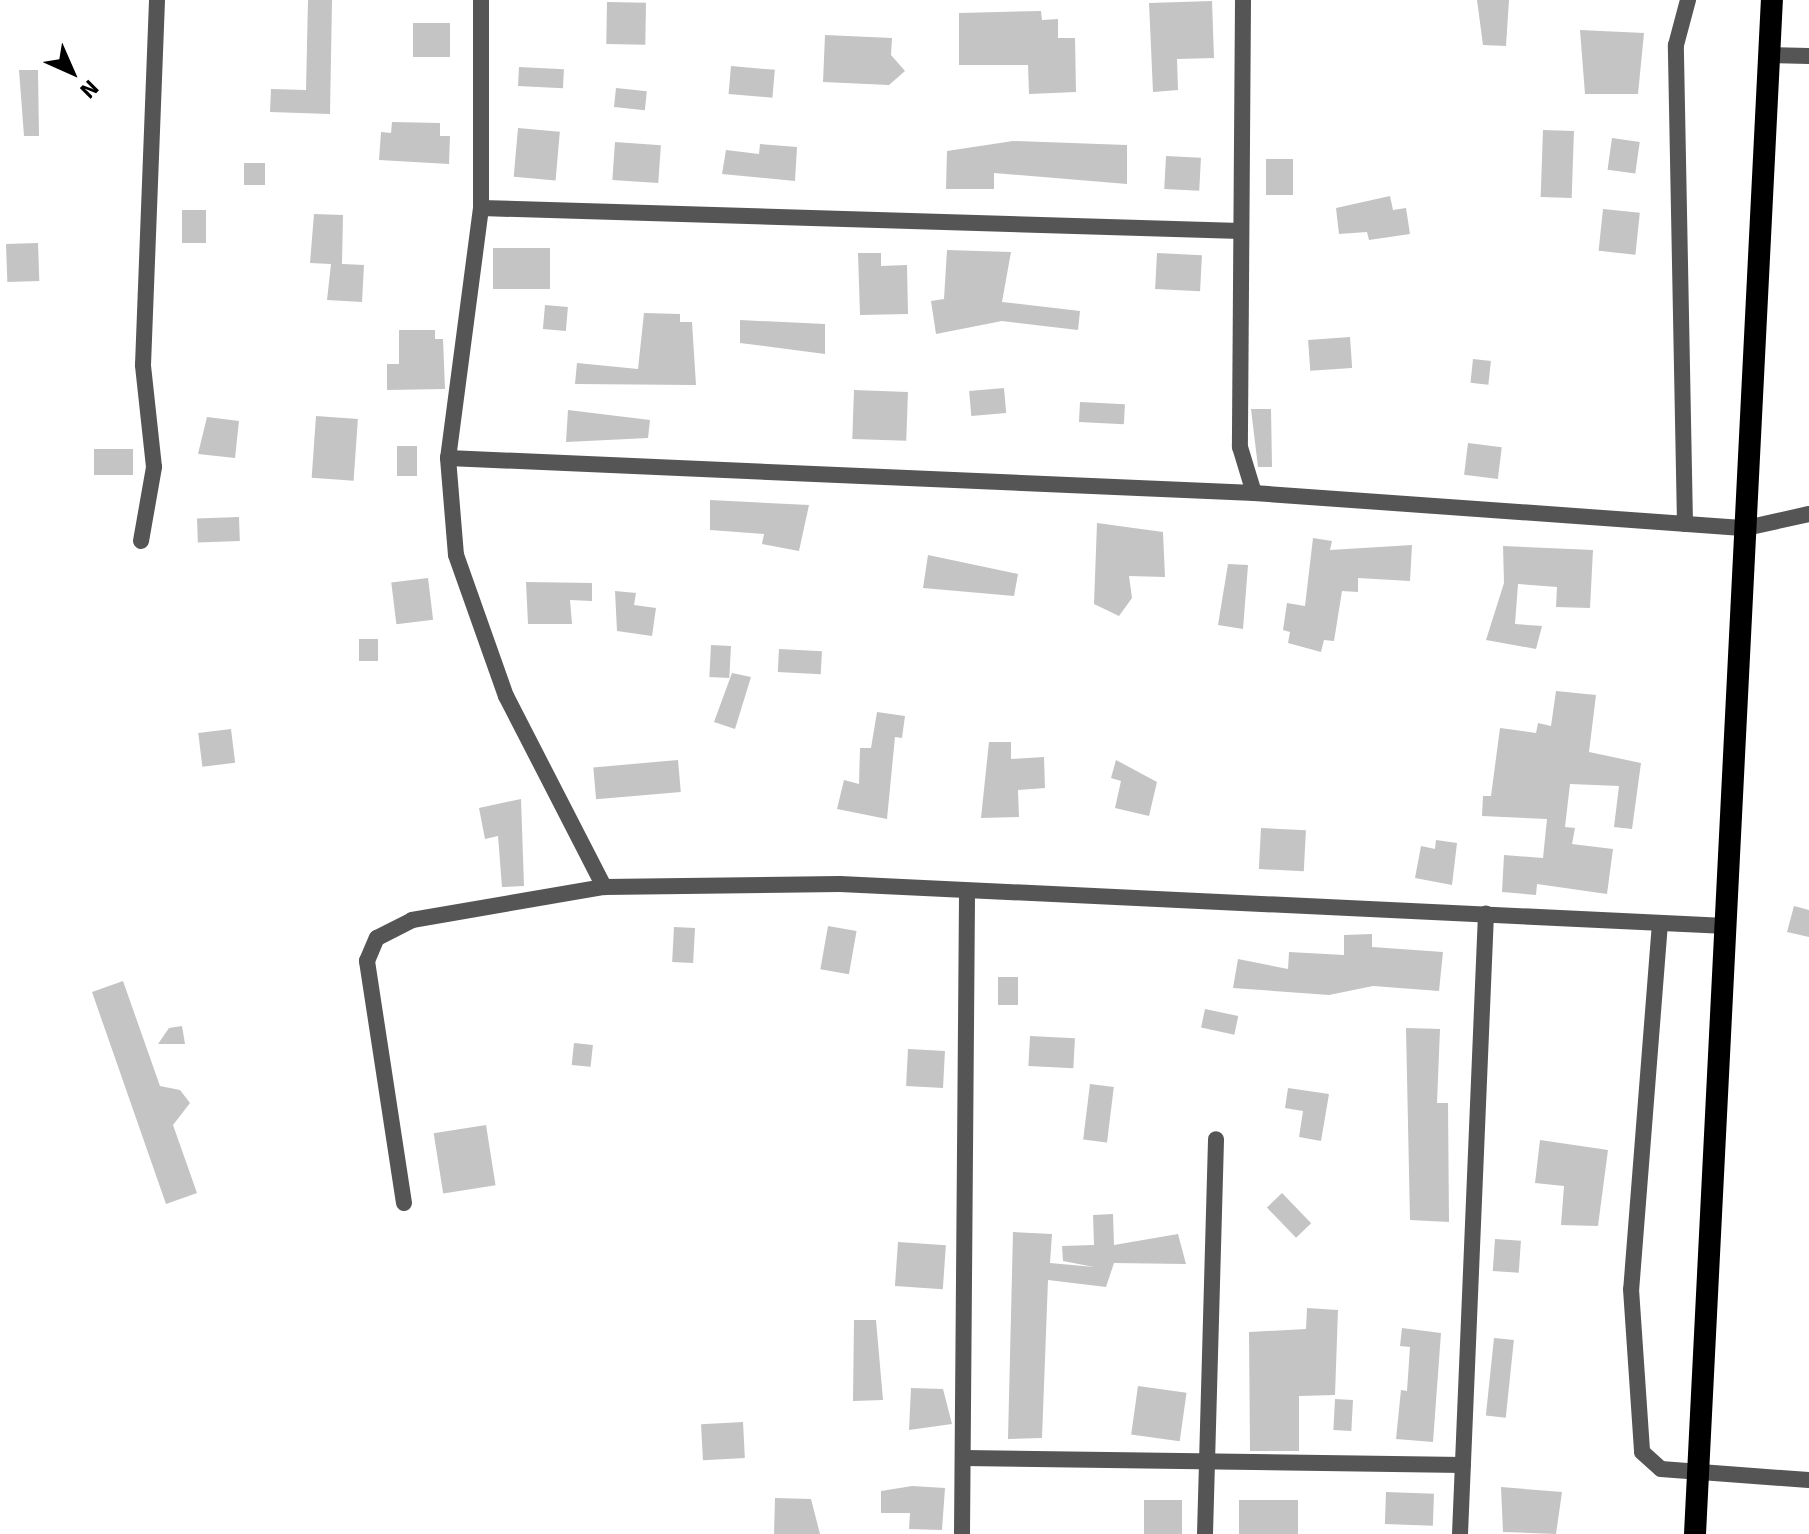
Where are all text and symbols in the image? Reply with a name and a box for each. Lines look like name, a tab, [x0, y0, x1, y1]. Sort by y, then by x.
north arrow	[32, 32, 112, 112]
text: N	[74, 74, 104, 104]

